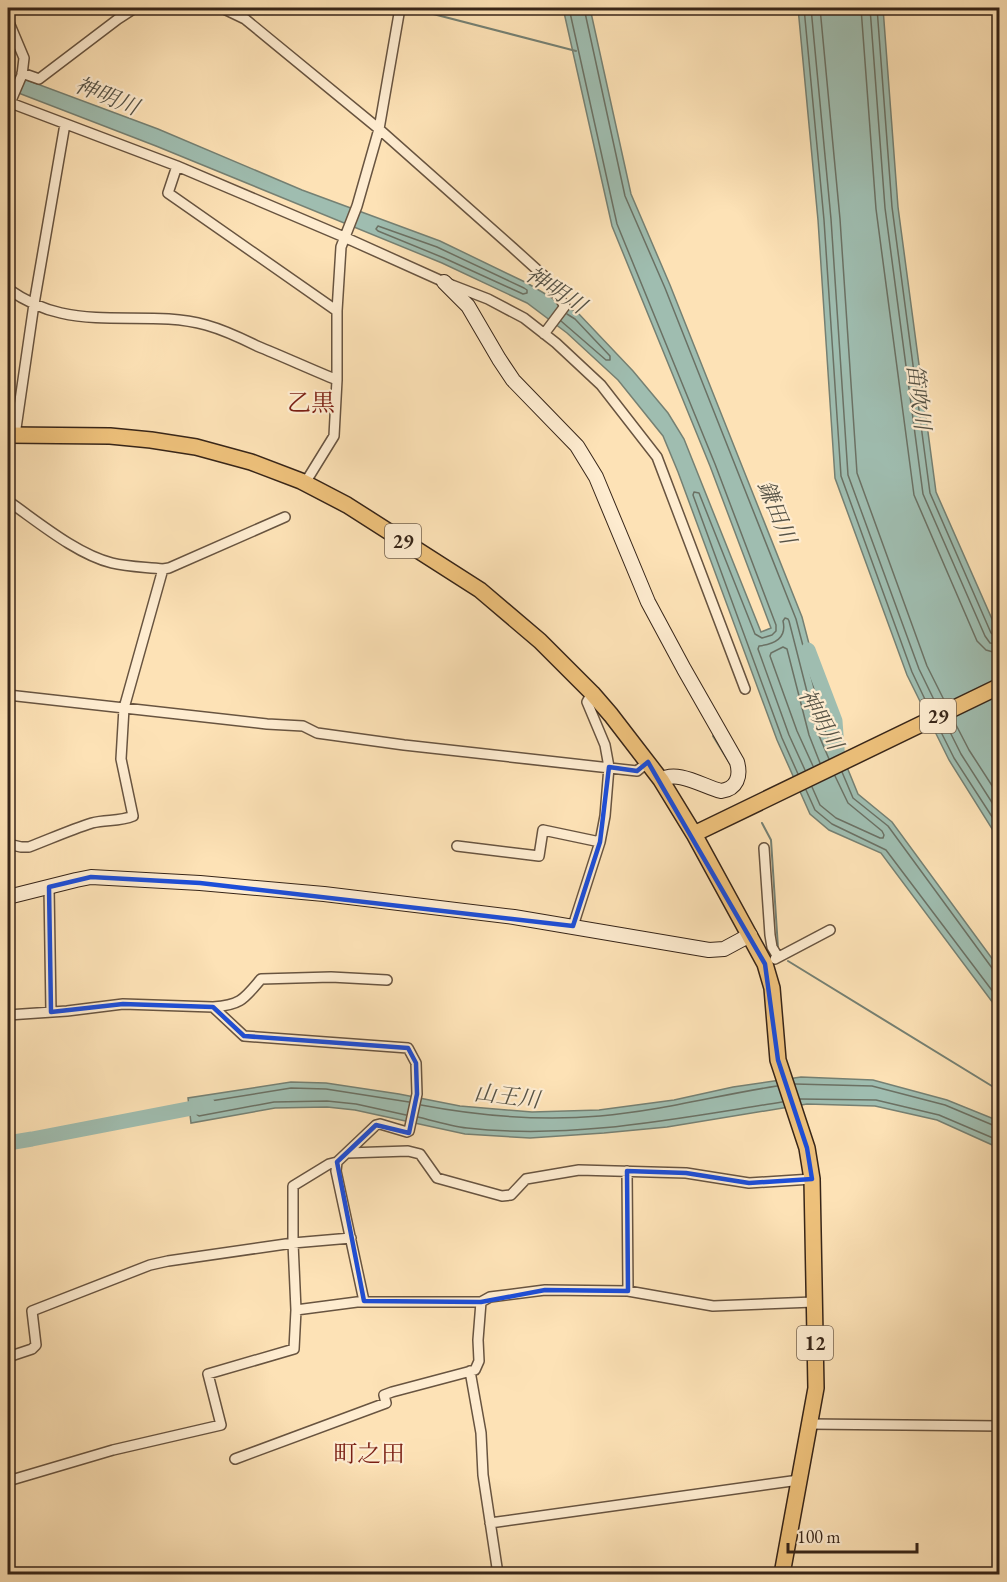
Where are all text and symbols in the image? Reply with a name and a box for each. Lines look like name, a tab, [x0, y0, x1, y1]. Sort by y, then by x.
water label: 神明川	[71, 70, 145, 123]
water label: 神明川	[520, 260, 593, 321]
water label: 笛吹川	[901, 362, 938, 433]
district label: 乙黒	[287, 387, 335, 418]
water label: 鎌田川	[751, 476, 804, 550]
road number: 29	[385, 524, 421, 558]
water label: 神明川	[792, 683, 851, 757]
road number: 29	[920, 699, 956, 733]
water label: 山王川	[472, 1078, 543, 1115]
road number: 12	[797, 1326, 833, 1360]
district label: 町之田	[333, 1438, 405, 1469]
scale bar	[788, 1516, 917, 1554]
text: 100 m	[797, 1525, 841, 1548]

